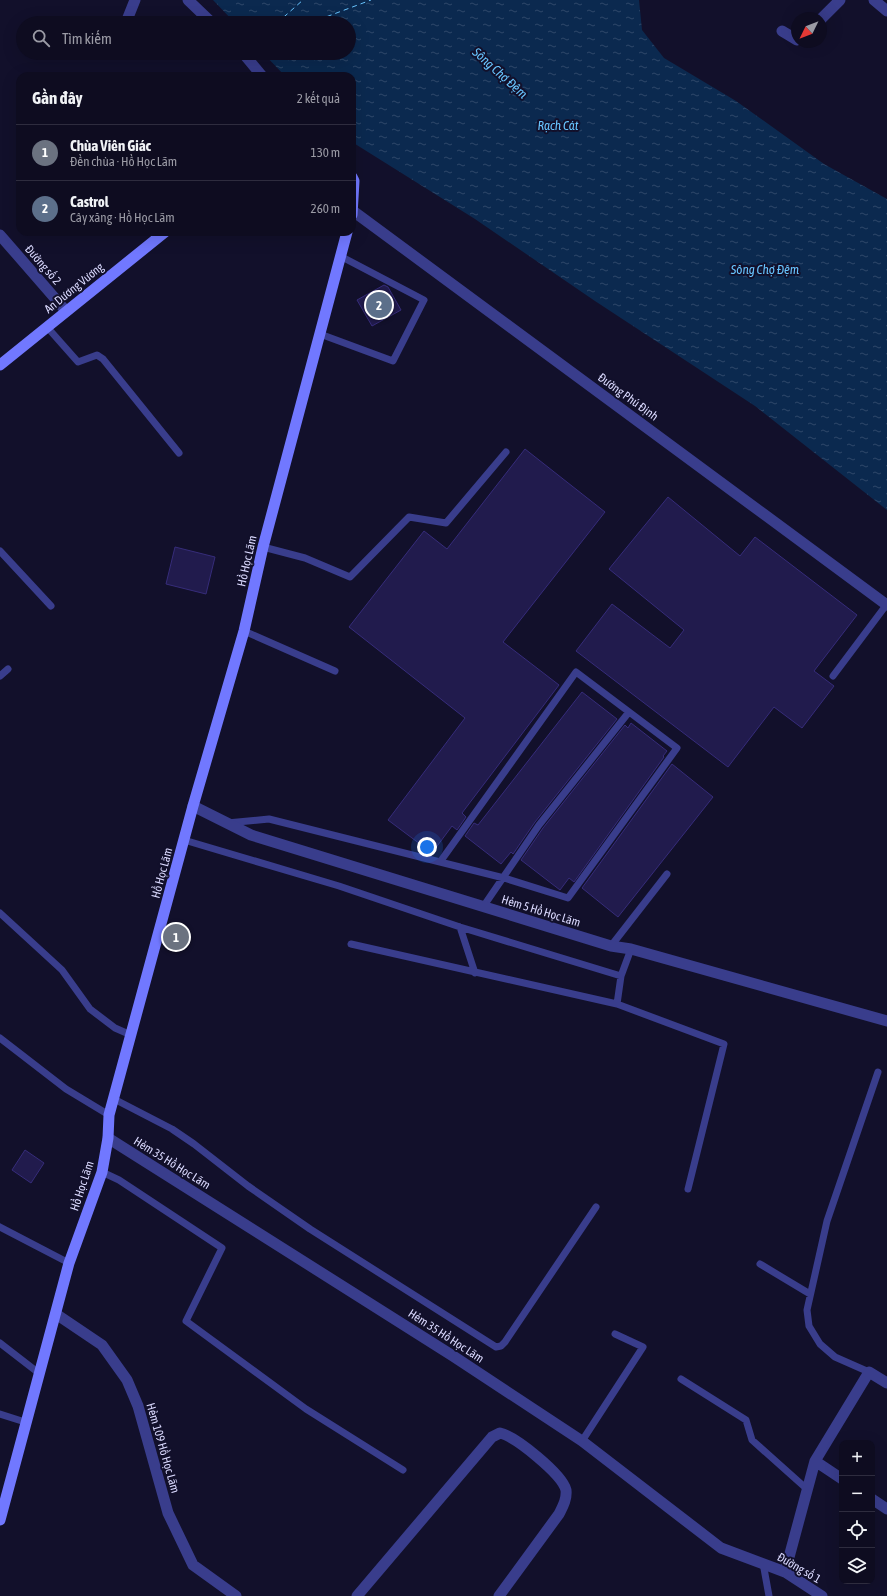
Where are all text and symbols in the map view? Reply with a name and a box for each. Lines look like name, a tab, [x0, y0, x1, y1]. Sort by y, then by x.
north arrow	[791, 12, 827, 48]
search box	[16, 16, 356, 60]
icon: search	[30, 27, 52, 49]
text: Tìm kiếm	[62, 30, 112, 47]
water label: Sông Chợ Đệm	[469, 44, 531, 102]
text: Gần đây	[32, 88, 83, 108]
text: 2 kết quả	[297, 91, 340, 106]
water label: Rạch Cát	[537, 118, 579, 133]
text: Chùa Viên Giác	[70, 137, 151, 154]
text: 1	[42, 145, 48, 160]
text: 130 m	[311, 145, 340, 160]
text: Đền chùa · Hồ Học Lãm	[70, 154, 177, 169]
text: Castrol	[70, 193, 109, 210]
text: 2	[42, 201, 48, 216]
text: 260 m	[311, 201, 340, 216]
text: Cây xăng · Hồ Học Lãm	[70, 210, 175, 225]
street label: Đường số 2	[22, 242, 64, 288]
street label: An Dương Vương	[42, 259, 107, 316]
water label: Sông Chợ Đệm	[730, 262, 800, 277]
pin: 2	[366, 290, 392, 320]
street label: Đường Phú Định	[595, 370, 661, 424]
street label: Hồ Học Lãm	[234, 534, 260, 588]
your location	[417, 837, 437, 857]
street label: Hồ Học Lãm	[149, 846, 175, 900]
street label: Hẻm 5 Hồ Học Lãm	[500, 892, 582, 930]
pin: 1	[163, 922, 189, 952]
street label: Hẻm 35 Hồ Học Lãm	[131, 1134, 213, 1192]
street label: Hồ Học Lãm	[67, 1159, 97, 1213]
street label: Hẻm 35 Hồ Học Lãm	[406, 1306, 486, 1366]
street label: Hẻm 109 Hồ Học Lãm	[143, 1401, 183, 1495]
map controls	[839, 1440, 875, 1584]
button: +	[839, 1440, 875, 1476]
button: −	[839, 1476, 875, 1512]
button: locate	[839, 1512, 875, 1548]
button: layers	[839, 1548, 875, 1584]
street label: Đường số 1	[775, 1550, 824, 1586]

